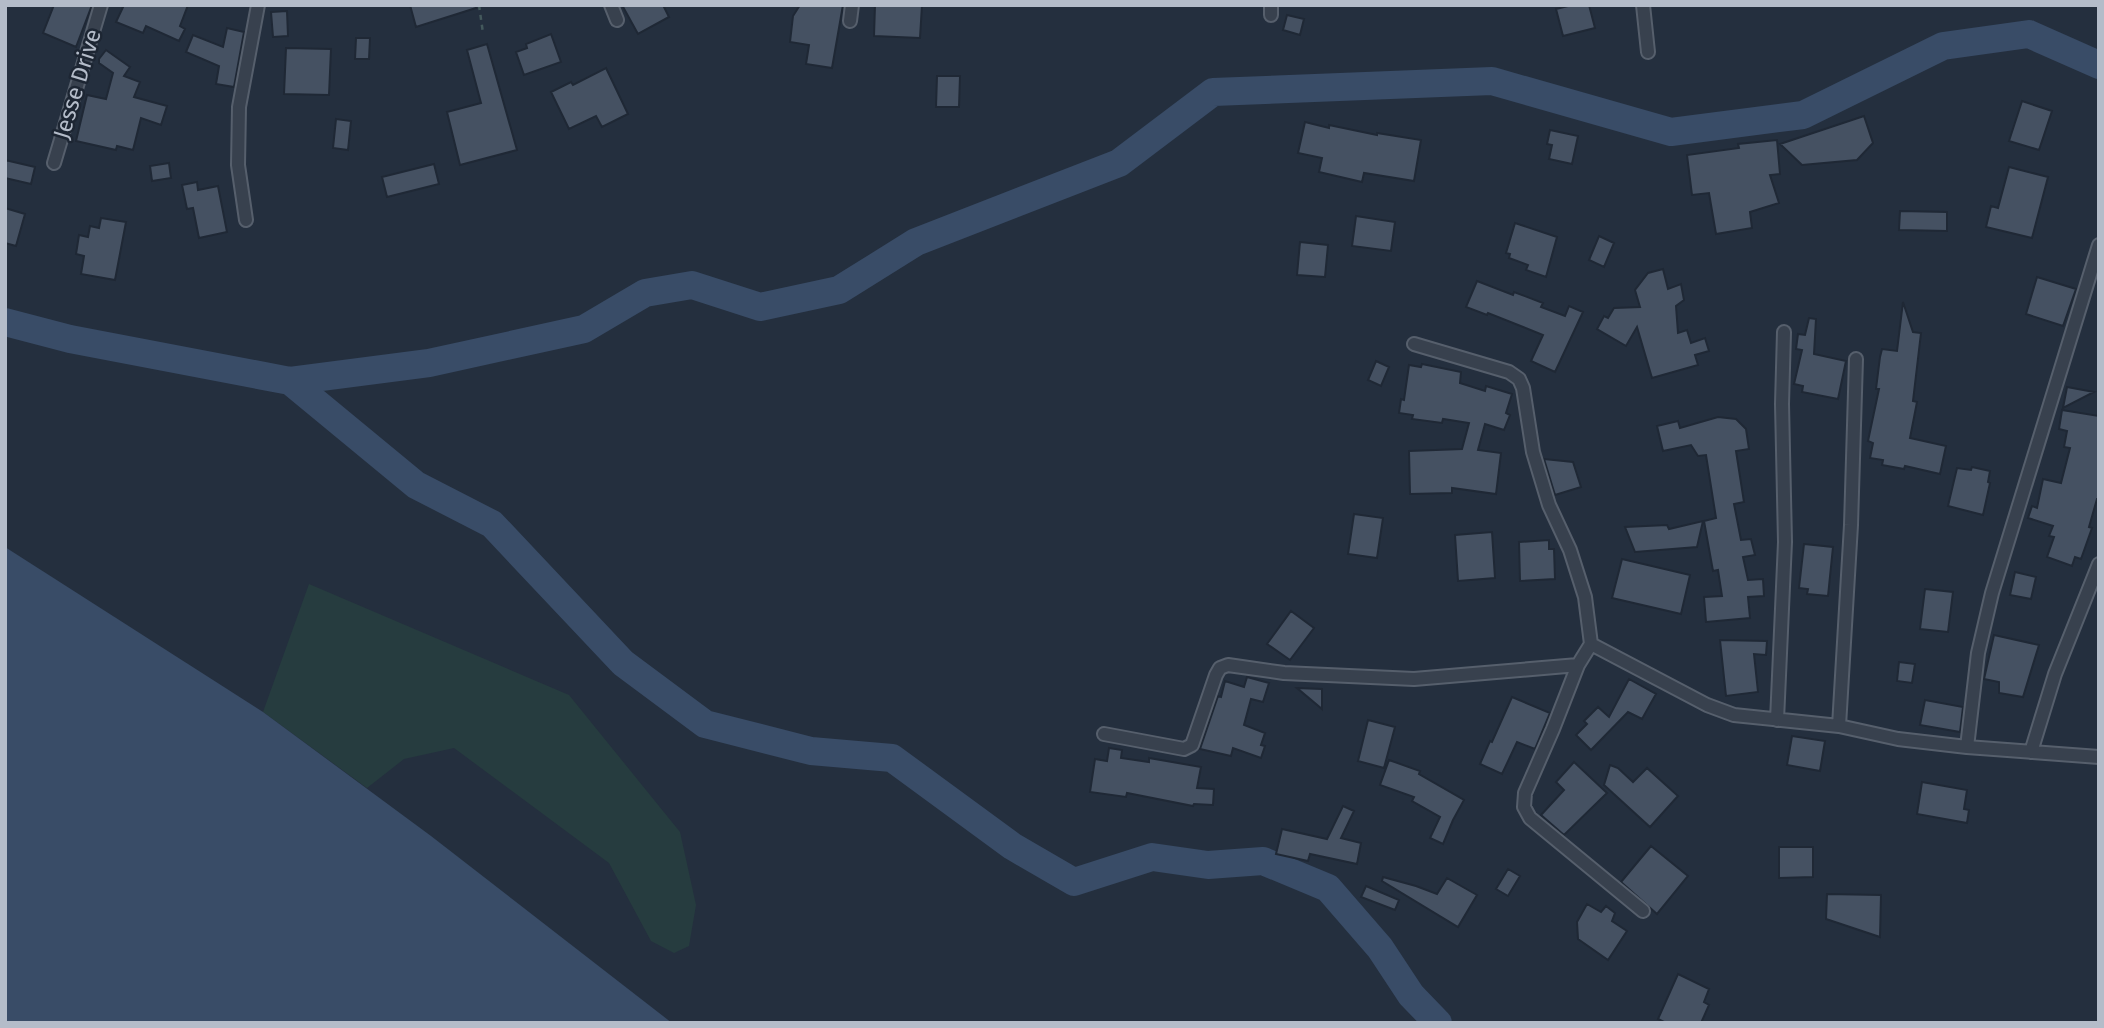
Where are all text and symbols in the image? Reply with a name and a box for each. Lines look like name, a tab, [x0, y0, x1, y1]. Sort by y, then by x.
street label: Jesse Drive	[47, 26, 107, 142]

